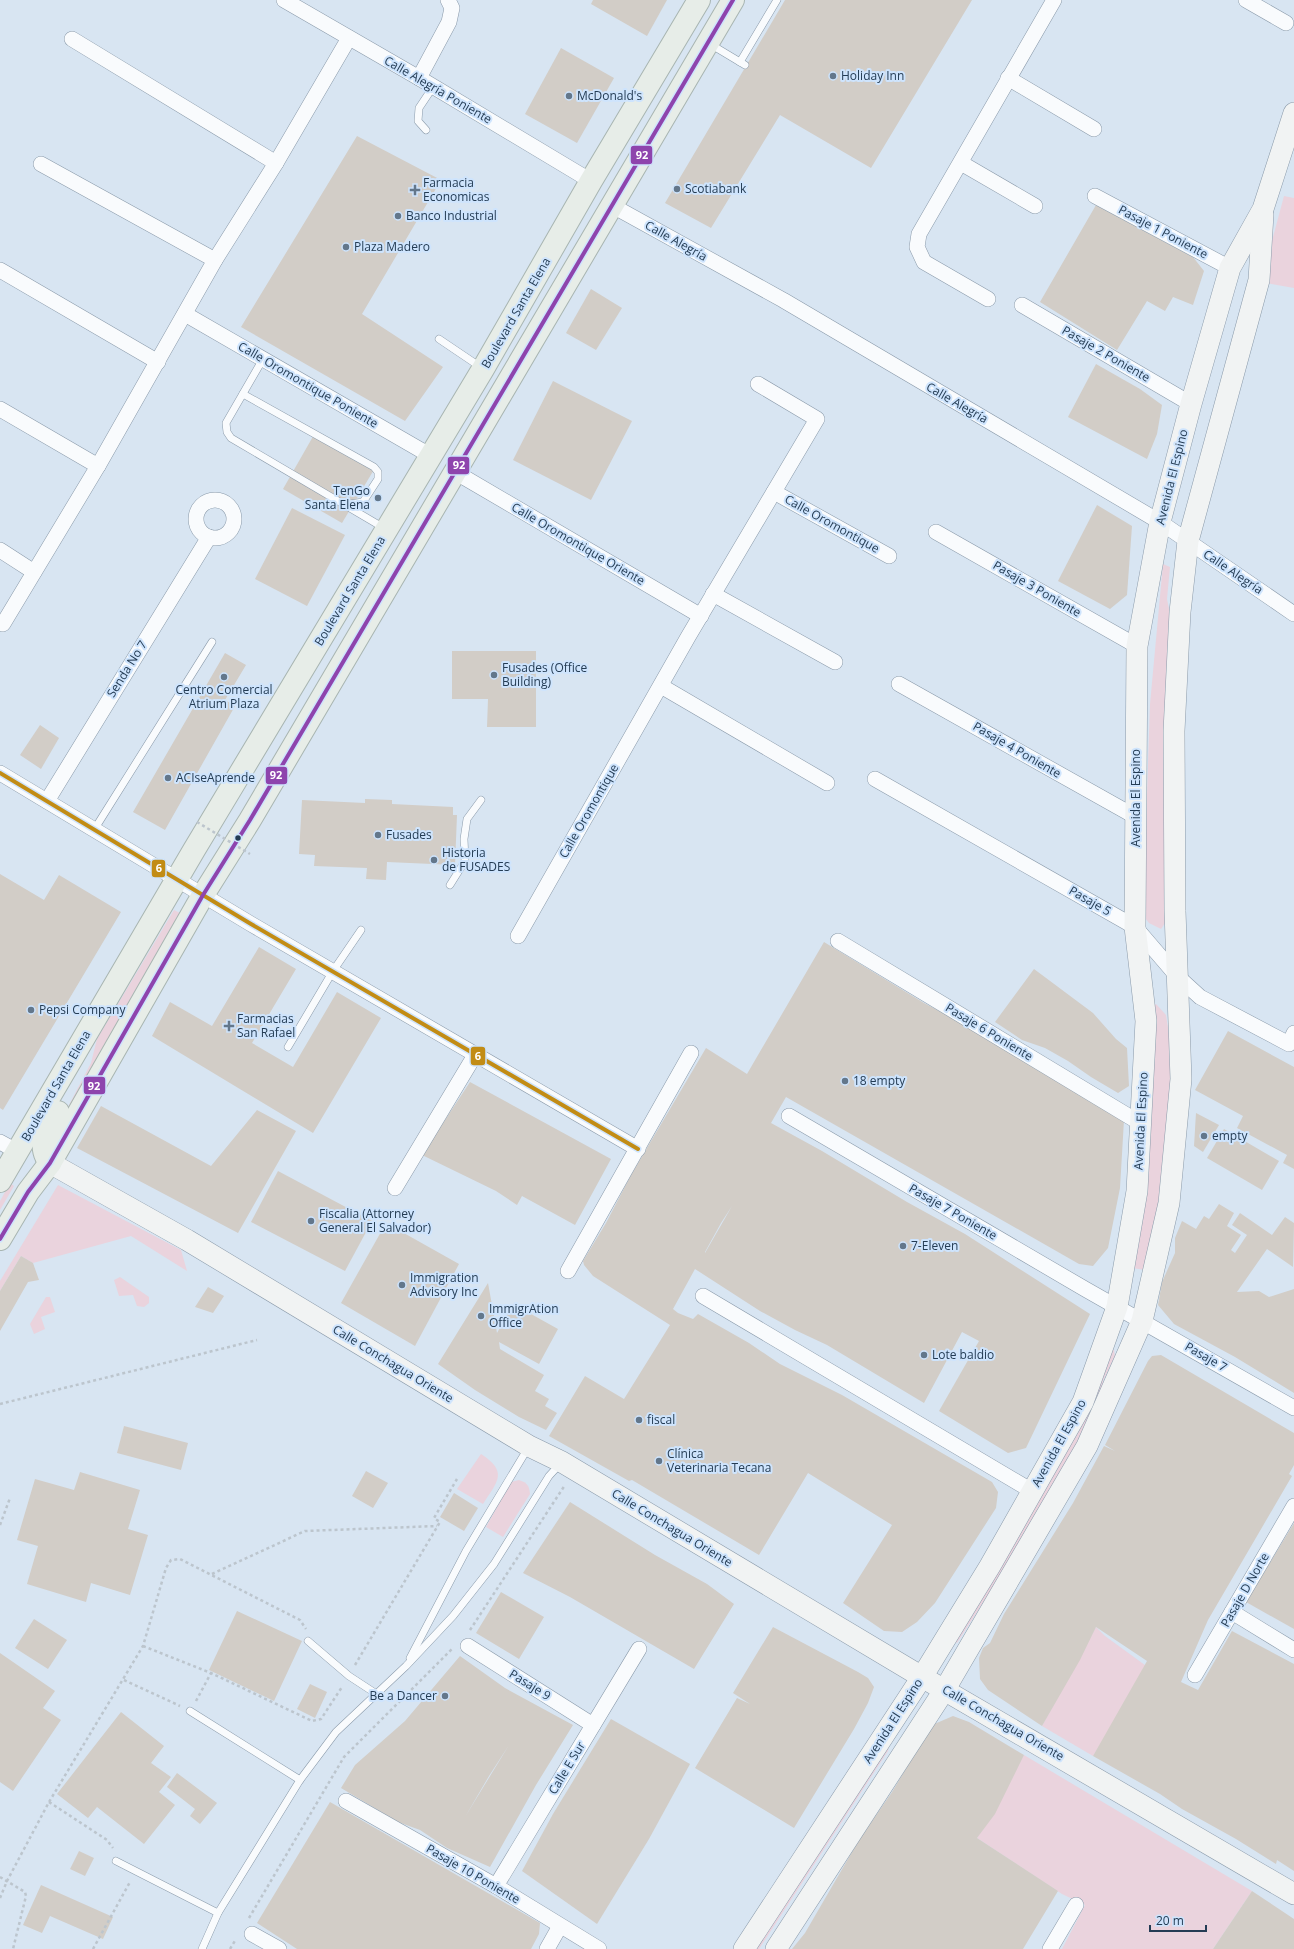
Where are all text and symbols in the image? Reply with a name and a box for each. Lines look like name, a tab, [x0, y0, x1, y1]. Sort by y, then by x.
street label: Calle Alegría Poniente	[381, 52, 495, 127]
place label: Holiday Inn	[841, 67, 904, 84]
marker: Holiday Inn	[828, 71, 838, 81]
place label: McDonald's	[577, 87, 642, 104]
marker: McDonald's	[564, 91, 574, 101]
line badge: 92	[630, 145, 653, 165]
text: 92	[636, 147, 648, 162]
place label: Farmacia Economicas	[423, 174, 490, 205]
place label: Scotiabank	[685, 180, 747, 197]
marker: Scotiabank	[672, 184, 682, 194]
marker: Farmacia Economicas	[410, 185, 420, 195]
street label: Pasaje 1 Poniente	[1116, 201, 1211, 262]
place label: Banco Industrial	[406, 207, 497, 224]
marker: Banco Industrial	[393, 211, 403, 221]
street label: Calle Alegría	[642, 216, 710, 265]
place label: Plaza Madero	[354, 238, 430, 255]
marker: Plaza Madero	[341, 242, 351, 252]
street label: Boulevard Santa Elena	[477, 254, 554, 371]
street label: Pasaje 2 Poniente	[1059, 321, 1154, 386]
street label: Calle Oromontique Poniente	[235, 337, 382, 432]
street label: Calle Alegría	[923, 378, 991, 427]
street label: Avenida El Espino	[1151, 427, 1192, 526]
line badge: 92	[447, 456, 470, 475]
text: 92	[453, 457, 465, 472]
place label: TenGo Santa Elena	[305, 482, 370, 513]
street label: Calle Oromontique	[782, 490, 883, 557]
marker: TenGo Santa Elena	[373, 493, 383, 503]
street label: Calle Oromontique Oriente	[508, 498, 648, 589]
street label: Boulevard Santa Elena	[310, 533, 389, 649]
street label: Calle Alegría	[1200, 545, 1266, 598]
street label: Pasaje 3 Poniente	[990, 556, 1085, 621]
street label: Senda No 7	[102, 637, 151, 700]
place label: Fusades (Office Building)	[502, 659, 588, 690]
marker: Fusades (Office Building)	[489, 670, 499, 680]
marker: Centro Comercial Atrium Plaza	[219, 672, 229, 682]
place label: Centro Comercial Atrium Plaza	[175, 681, 273, 712]
street label: Pasaje 4 Poniente	[970, 717, 1065, 782]
street label: Avenida El Espino	[1127, 749, 1144, 847]
street label: Calle Oromontique	[555, 760, 623, 861]
line badge: 92	[265, 766, 288, 785]
text: 92	[270, 767, 282, 782]
place label: ACIseAprende	[176, 769, 255, 786]
marker: ACIseAprende	[163, 773, 173, 783]
place label: Fusades	[386, 826, 432, 843]
marker: Fusades	[373, 830, 383, 840]
unlabelled marker	[233, 833, 243, 843]
place label: Historia de FUSADES	[442, 844, 510, 875]
marker: Historia de FUSADES	[429, 855, 439, 865]
line badge: 6	[151, 859, 166, 878]
text: 6	[156, 860, 162, 875]
street label: Pasaje 5	[1066, 882, 1115, 919]
street label: Pasaje 6 Poniente	[942, 999, 1036, 1065]
place label: Pepsi Company	[39, 1001, 126, 1018]
marker: Pepsi Company	[26, 1005, 36, 1015]
place label: Farmacias San Rafael	[237, 1010, 295, 1041]
marker: Farmacias San Rafael	[224, 1021, 234, 1031]
street label: Boulevard Santa Elena	[17, 1027, 94, 1144]
line badge: 6	[470, 1046, 486, 1066]
text: 6	[475, 1048, 481, 1063]
place label: 18 empty	[853, 1072, 906, 1089]
street label: Avenida El Espino	[1129, 1072, 1152, 1170]
line badge: 92	[83, 1076, 106, 1095]
marker: 18 empty	[840, 1076, 850, 1086]
text: 92	[88, 1078, 100, 1093]
place label: empty	[1212, 1127, 1248, 1144]
marker: empty	[1199, 1131, 1209, 1141]
street label: Pasaje 7 Poniente	[906, 1179, 1001, 1244]
place label: Fiscalia (Attorney General El Salvador)	[319, 1205, 431, 1236]
marker: Fiscalia (Attorney General El Salvador)	[306, 1216, 316, 1226]
place label: 7-Eleven	[911, 1237, 958, 1254]
marker: 7-Eleven	[898, 1241, 908, 1251]
place label: Immigration Advisory Inc	[410, 1269, 479, 1300]
marker: Immigration Advisory Inc	[397, 1280, 407, 1290]
place label: ImmigrAtion Office	[489, 1300, 559, 1331]
marker: ImmigrAtion Office	[476, 1311, 486, 1321]
street label: Calle Conchagua Oriente	[330, 1321, 457, 1407]
street label: Pasaje 7	[1182, 1338, 1231, 1375]
place label: Lote baldio	[932, 1346, 994, 1363]
marker: Lote baldio	[919, 1350, 929, 1360]
street label: Avenida El Espino	[1027, 1396, 1090, 1490]
place label: fiscal	[647, 1411, 675, 1428]
marker: fiscal	[634, 1415, 644, 1425]
place label: Clínica Veterinaria Tecana	[667, 1445, 771, 1476]
marker: Clínica Veterinaria Tecana	[654, 1456, 664, 1466]
street label: Calle Conchagua Oriente	[609, 1485, 736, 1571]
street label: Pasaje D Norte	[1216, 1549, 1273, 1630]
street label: Pasaje 9	[506, 1665, 554, 1704]
street label: Avenida El Espino	[859, 1675, 926, 1766]
street label: Calle Conchagua Oriente	[939, 1681, 1068, 1765]
place label: Be a Dancer	[369, 1687, 437, 1704]
marker: Be a Dancer	[440, 1691, 450, 1701]
street label: Calle E Sur	[544, 1738, 589, 1797]
street label: Pasaje 10 Poniente	[423, 1840, 524, 1908]
scale bar	[1150, 1907, 1206, 1933]
text: 20 m	[1156, 1912, 1184, 1929]

